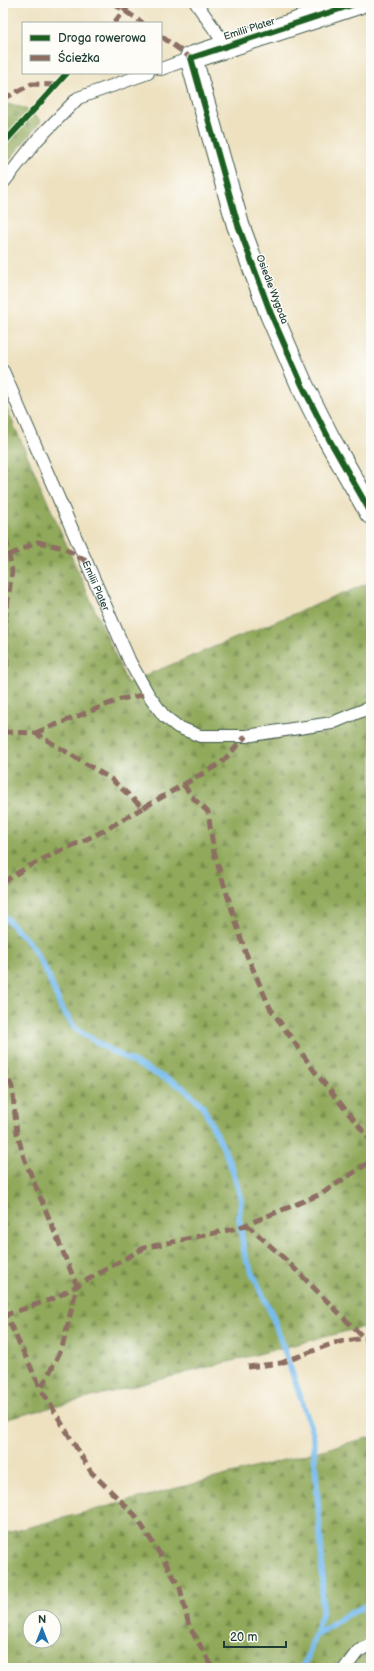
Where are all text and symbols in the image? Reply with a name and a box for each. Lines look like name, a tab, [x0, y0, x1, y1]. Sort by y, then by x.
street label: Emilii Plater	[222, 15, 277, 43]
legend	[22, 22, 162, 74]
text: Droga rowerowa	[58, 31, 146, 46]
text: Ścieżka	[58, 49, 100, 66]
street label: Osiedle Wygoda	[253, 253, 291, 326]
street label: Emilii Plater	[80, 559, 112, 613]
north arrow	[22, 1609, 62, 1649]
text: N	[38, 1613, 46, 1626]
scale bar	[224, 1623, 286, 1649]
text: 20 m	[230, 1630, 257, 1645]

